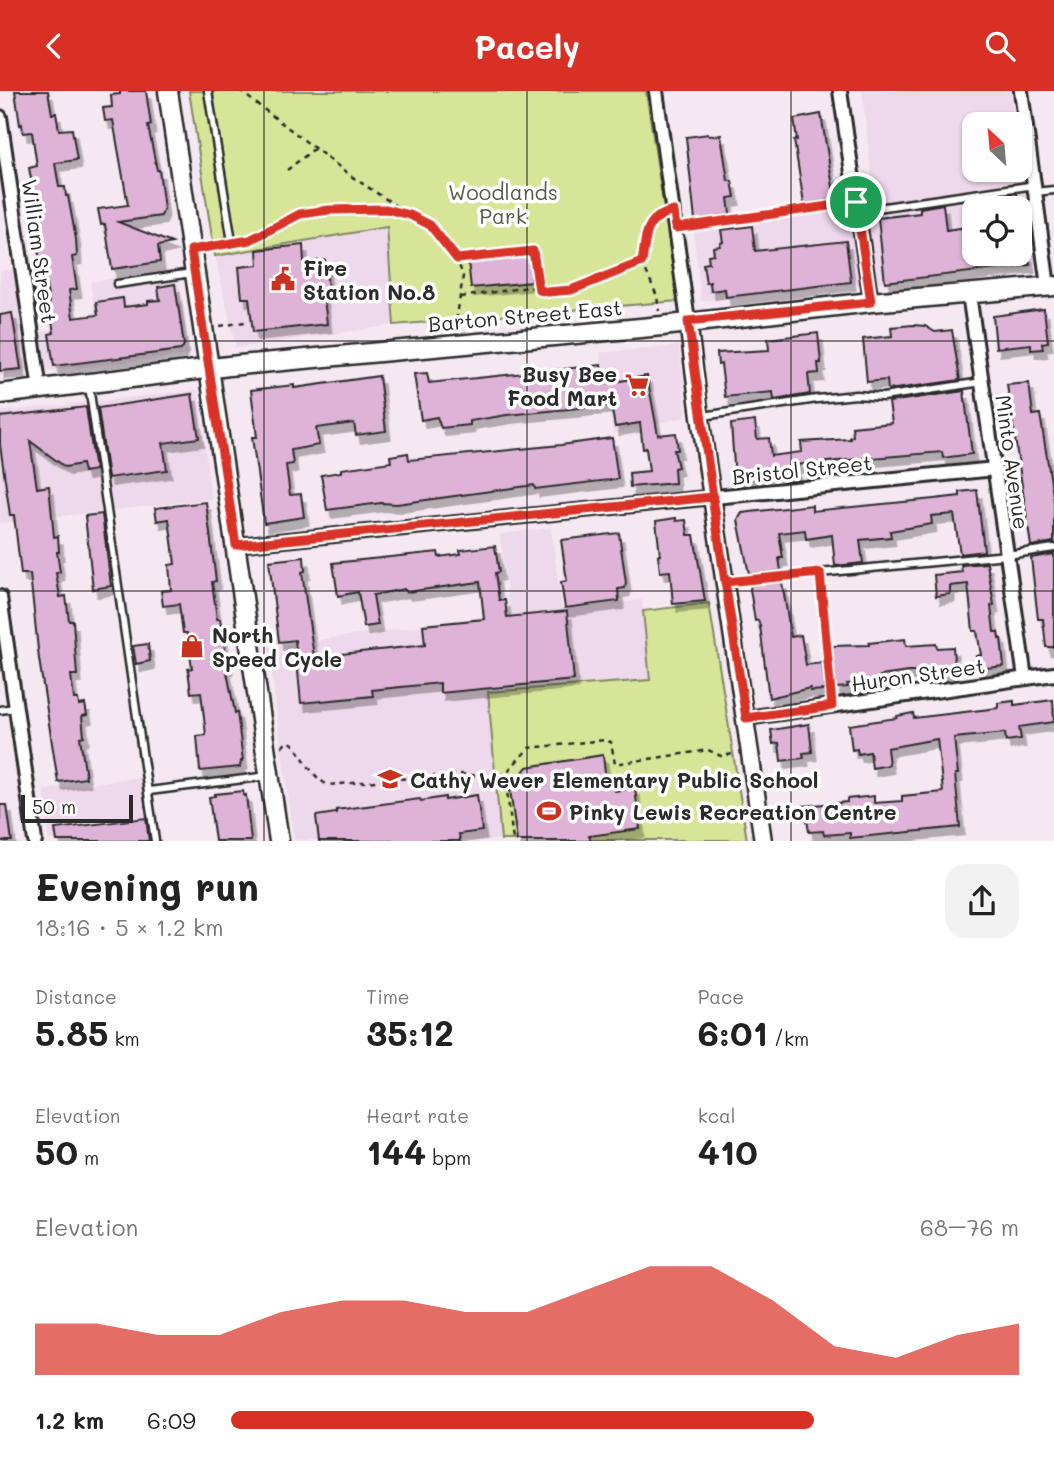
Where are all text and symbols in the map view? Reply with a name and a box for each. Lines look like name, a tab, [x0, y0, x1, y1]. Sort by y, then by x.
text: Pacely	[474, 25, 580, 67]
icon: back	[35, 27, 73, 65]
icon: search	[981, 27, 1019, 65]
north arrow	[962, 112, 1032, 182]
map controls	[962, 112, 1032, 266]
pin	[826, 172, 886, 232]
street label: William Street	[17, 177, 63, 325]
park label: Woodlands Park	[448, 178, 558, 229]
icon: arrive	[837, 183, 875, 221]
button: locate	[962, 196, 1032, 266]
place label: Fire Station No.8	[303, 254, 435, 305]
public building icon: Fire Station No.8	[269, 265, 297, 293]
street label: Barton Street East	[427, 293, 623, 337]
place label: Busy Bee Food Mart	[507, 360, 617, 411]
supermarket icon: Busy Bee Food Mart	[623, 371, 651, 399]
street label: Minto Avenue	[990, 393, 1036, 531]
street label: Bristol Street	[731, 448, 873, 490]
place label: North Speed Cycle	[212, 621, 342, 673]
shop icon: North Speed Cycle	[178, 632, 206, 660]
street label: Huron Street	[849, 651, 987, 697]
school or university icon: Cathy Wever Elementary Public School	[376, 765, 404, 793]
place label: Cathy Wever Elementary Public School	[410, 766, 818, 794]
scale bar	[21, 792, 133, 823]
text: 50 m	[32, 794, 76, 819]
sports icon: Pinky Lewis Recreation Centre	[535, 797, 563, 825]
place label: Pinky Lewis Recreation Centre	[569, 798, 897, 826]
text: Evening run	[35, 861, 259, 911]
button: share	[945, 864, 1019, 938]
text: 18:16 · 5 × 1.2 km	[35, 912, 224, 942]
text: Distance	[35, 984, 117, 1009]
text: Time	[366, 984, 410, 1009]
text: Pace	[698, 984, 744, 1009]
text: 5.85	[35, 1009, 108, 1055]
text: 35:12	[366, 1009, 454, 1055]
text: 6:01	[698, 1009, 768, 1055]
text: km	[108, 1026, 140, 1051]
text: /km	[768, 1026, 809, 1051]
text: Elevation	[35, 1103, 120, 1128]
text: Heart rate	[366, 1103, 469, 1128]
text: kcal	[698, 1103, 736, 1128]
text: 50	[35, 1128, 78, 1174]
text: 144	[366, 1128, 426, 1174]
text: 410	[698, 1128, 758, 1174]
text: m	[78, 1145, 99, 1170]
text: bpm	[426, 1145, 471, 1170]
text: Elevation	[35, 1212, 138, 1242]
text: 68–76 m	[920, 1212, 1019, 1242]
text: 1.2 km	[35, 1405, 104, 1435]
text: 6:09	[147, 1405, 196, 1435]

